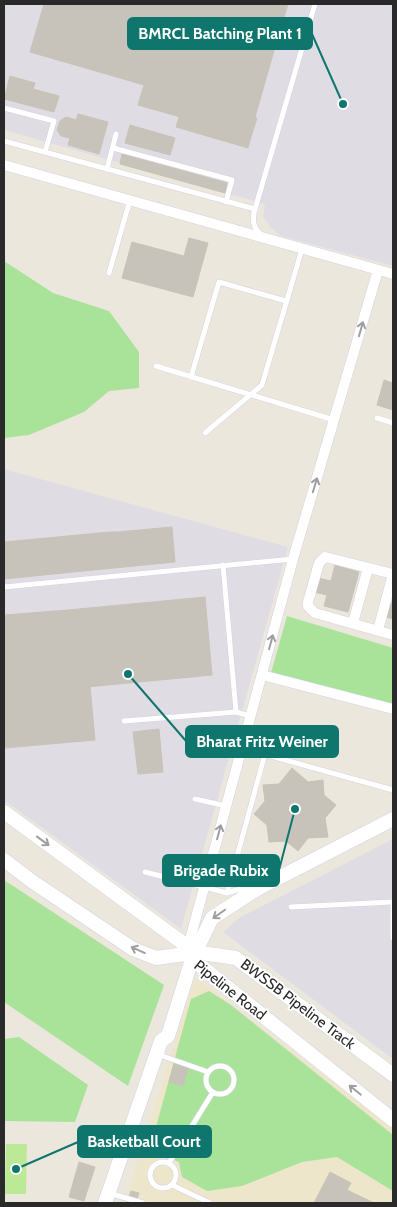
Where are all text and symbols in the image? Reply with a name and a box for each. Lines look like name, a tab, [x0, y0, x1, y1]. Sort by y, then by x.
callout: BMRCL Batching Plant 1	[128, 18, 312, 49]
text: BMRCL Batching Plant 1	[138, 24, 302, 43]
one-way arrow	[356, 322, 366, 338]
one-way arrow	[311, 478, 321, 494]
one-way arrow	[267, 634, 276, 650]
callout: Bharat Fritz Weiner	[186, 726, 338, 757]
text: Bharat Fritz Weiner	[196, 732, 329, 751]
one-way arrow	[215, 825, 225, 841]
one-way arrow	[36, 835, 49, 846]
callout: Brigade Rubix	[163, 855, 279, 886]
text: Brigade Rubix	[173, 861, 269, 880]
one-way arrow	[212, 909, 226, 919]
one-way arrow	[131, 945, 146, 954]
street label: BWSSB Pipeline Track	[237, 955, 359, 1053]
street label: Pipeline Road	[190, 956, 270, 1024]
one-way arrow	[349, 1084, 362, 1095]
callout: Basketball Court	[78, 1126, 211, 1157]
text: Basketball Court	[87, 1132, 201, 1151]

